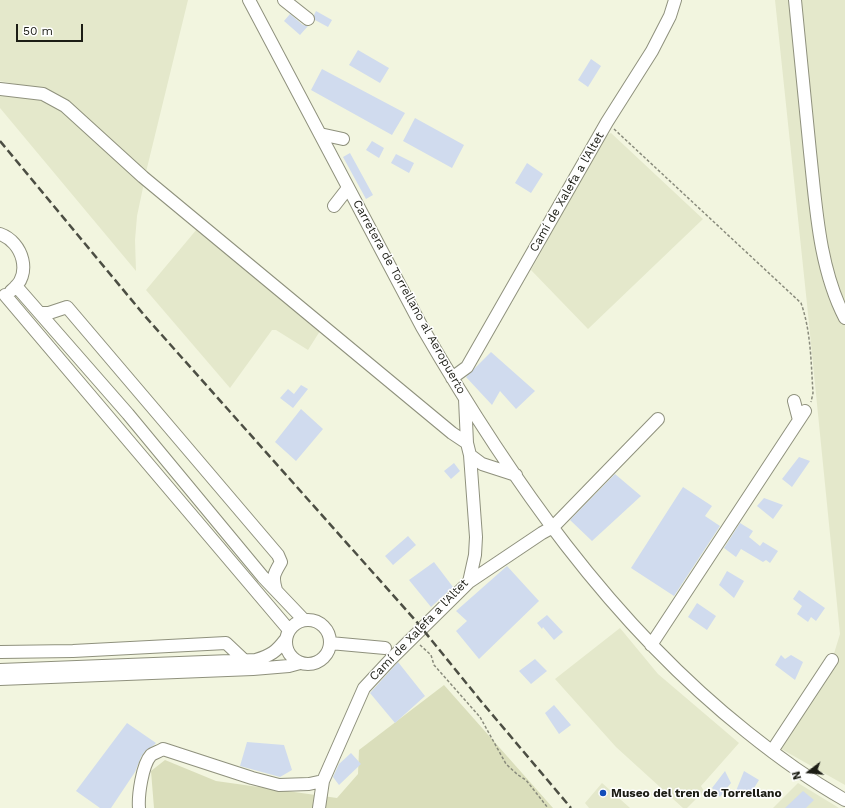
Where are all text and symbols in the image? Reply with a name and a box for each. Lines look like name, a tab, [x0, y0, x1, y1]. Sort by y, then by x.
scale bar	[18, 16, 85, 42]
text: 50 m	[23, 24, 53, 38]
street label: Camí de Xalefa a l'Altet	[527, 130, 607, 254]
street label: Carretera de Torrellano al Aeropuerto	[349, 197, 469, 397]
street label: Camí de Xalefa a l'Altet	[367, 576, 471, 684]
north arrow	[789, 752, 829, 792]
text: N	[790, 770, 804, 781]
place label: Museo del tren de Torrellano	[611, 786, 782, 800]
marker: Museo del tren de Torrellano	[598, 788, 608, 798]

